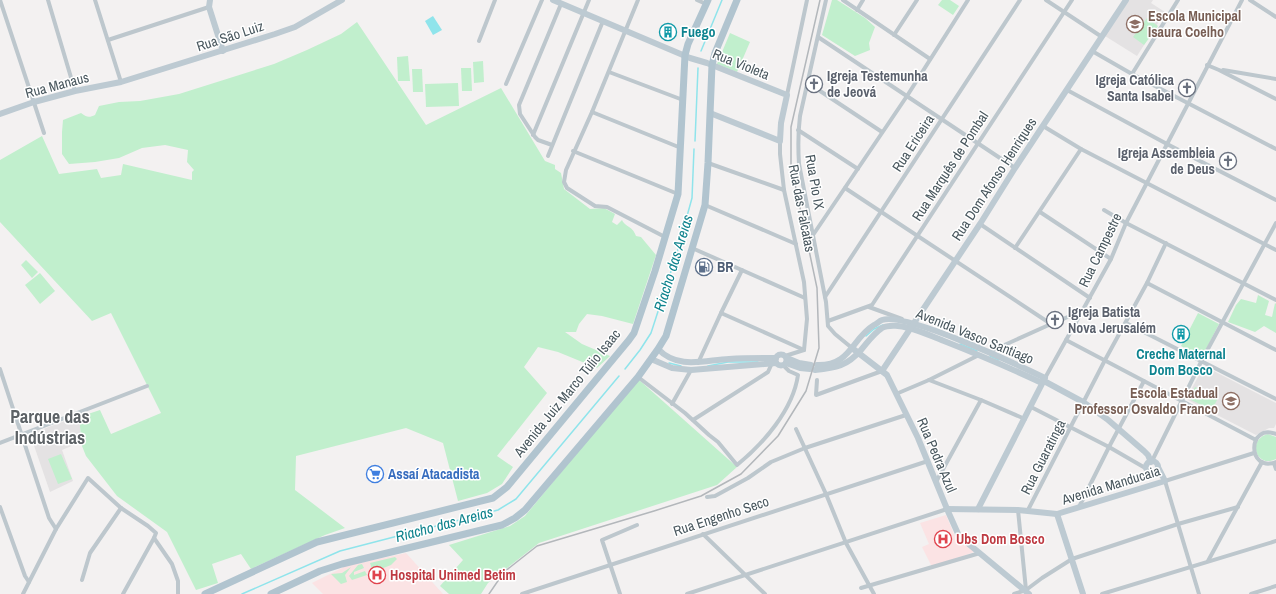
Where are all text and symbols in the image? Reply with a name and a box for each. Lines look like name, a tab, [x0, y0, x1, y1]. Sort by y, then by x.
place label: Escola Municipal Isaura Coelho	[1148, 7, 1241, 41]
school or university icon: Escola Municipal Isaura Coelho	[1125, 14, 1145, 34]
street label: Rua São Luiz	[194, 17, 266, 55]
building icon: Fuego	[658, 22, 678, 42]
place label: Fuego	[681, 23, 715, 41]
street label: Rua Violeta	[710, 44, 773, 84]
place label: Igreja Testemunha de Jeová	[827, 67, 928, 101]
street label: Rua Manaus	[23, 68, 91, 102]
place label: Igreja Católica Santa Isabel	[1096, 71, 1175, 105]
church icon: Igreja Testemunha de Jeová	[804, 74, 824, 94]
church icon: Igreja Católica Santa Isabel	[1177, 78, 1197, 98]
street label: Rua Marquês de Pombal	[908, 108, 992, 224]
street label: Rua Ericeira	[888, 111, 938, 175]
street label: Rua Dom Afonso Henriques	[948, 114, 1041, 244]
place label: Igreja Assembleia de Deus	[1118, 144, 1216, 178]
church icon: Igreja Assembleia de Deus	[1218, 151, 1238, 171]
street label: Rua Pio IX	[801, 153, 829, 211]
street label: Rua das Falcatas	[785, 163, 819, 254]
street label: Rua Campestre	[1074, 210, 1126, 290]
water label: Riacho das Areias	[648, 212, 698, 314]
fuel station icon: BR	[694, 257, 714, 277]
place label: BR	[717, 258, 734, 276]
place label: Igreja Batista Nova Jerusalém	[1068, 303, 1156, 337]
street label: Avenida Vasco Santiago	[913, 304, 1036, 368]
church icon: Igreja Batista Nova Jerusalém	[1045, 310, 1065, 330]
building icon: Creche Maternal Dom Bosco	[1171, 324, 1191, 344]
street label: Avenida Juiz Marco Túlio Isaac	[509, 325, 624, 461]
place label: Creche Maternal Dom Bosco	[1136, 345, 1226, 379]
place label: Escola Estadual Professor Osvaldo Franco	[1074, 384, 1218, 418]
school or university icon: Escola Estadual Professor Osvaldo Franco	[1221, 391, 1241, 411]
district label: Parque das Indústrias	[10, 404, 90, 450]
street label: Rua Pedra Azul	[913, 415, 961, 495]
street label: Rua Guaratinga	[1016, 416, 1070, 497]
street label: Avenida Manducaia	[1059, 461, 1163, 509]
supermarket icon: Assaí Atacadista	[365, 464, 385, 484]
place label: Assaí Atacadista	[388, 465, 480, 483]
street label: Rua Engenho Seco	[671, 492, 771, 540]
water label: Riacho das Areias	[393, 501, 495, 547]
hospital icon: Ubs Dom Bosco	[933, 529, 953, 549]
place label: Ubs Dom Bosco	[956, 530, 1045, 548]
hospital icon: Hospital Unimed Betim	[367, 565, 387, 585]
place label: Hospital Unimed Betim	[390, 566, 516, 584]

